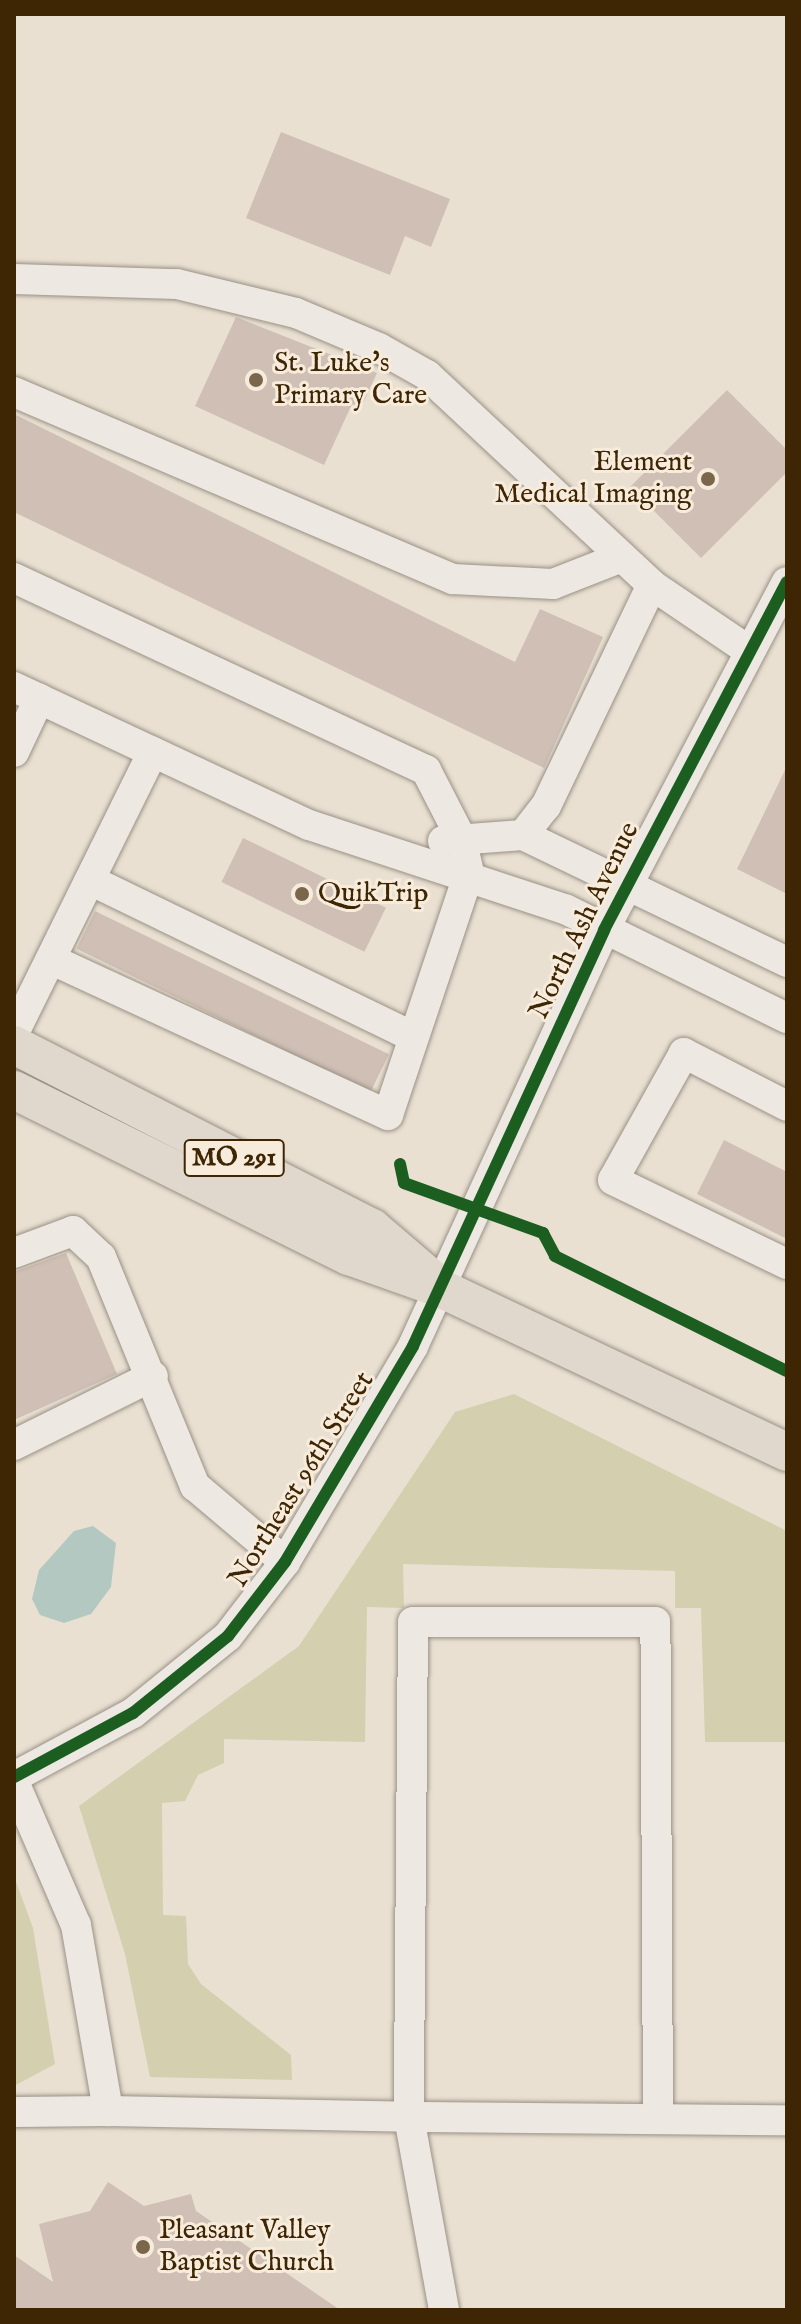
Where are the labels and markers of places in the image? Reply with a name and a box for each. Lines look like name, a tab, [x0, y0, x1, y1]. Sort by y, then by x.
place label: St. Luke's Primary Care	[274, 347, 427, 413]
marker: St. Luke's Primary Care	[245, 369, 267, 391]
place label: Element Medical Imaging	[494, 446, 692, 512]
marker: Element Medical Imaging	[699, 470, 717, 488]
place label: QuikTrip	[318, 877, 428, 911]
marker: QuikTrip	[293, 885, 311, 903]
place label: Pleasant Valley Baptist Church	[159, 2214, 334, 2280]
marker: Pleasant Valley Baptist Church	[134, 2238, 152, 2256]

